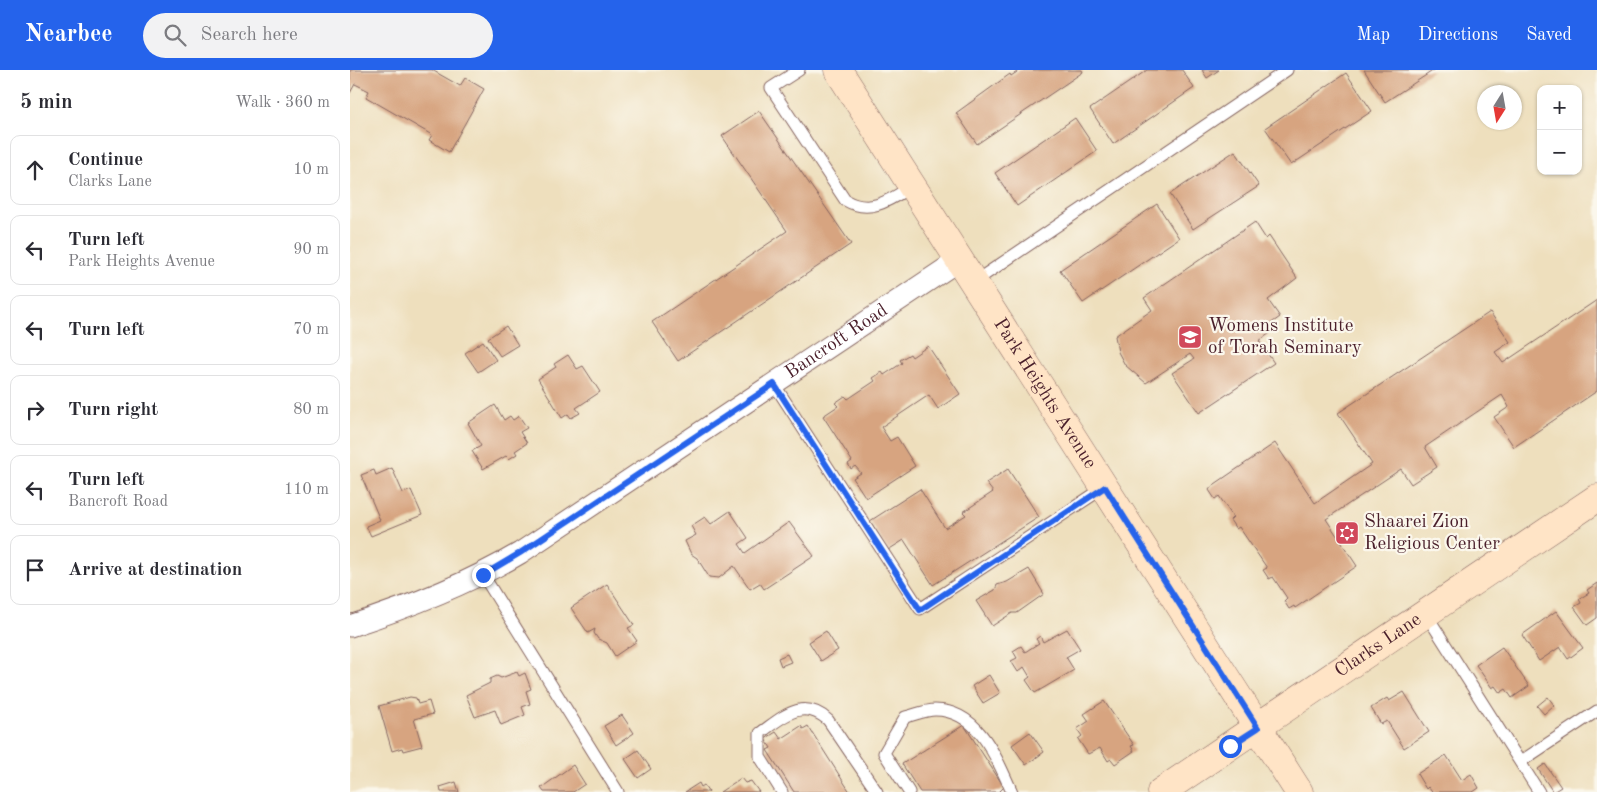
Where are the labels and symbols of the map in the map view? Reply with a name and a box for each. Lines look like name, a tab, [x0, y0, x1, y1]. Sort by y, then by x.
north arrow	[1477, 85, 1522, 130]
street label: Bancroft Road	[782, 301, 891, 383]
street label: Park Heights Avenue	[990, 315, 1100, 472]
place label: Womens Institute of Torah Seminary	[1208, 317, 1362, 358]
school or university icon: Womens Institute of Torah Seminary	[1177, 324, 1203, 350]
place label: Shaarei Zion Religious Center	[1364, 513, 1500, 554]
synagogue icon: Shaarei Zion Religious Center	[1334, 520, 1360, 546]
route end	[472, 564, 495, 587]
street label: Clarks Lane	[1332, 610, 1425, 681]
route start	[1219, 735, 1242, 758]

